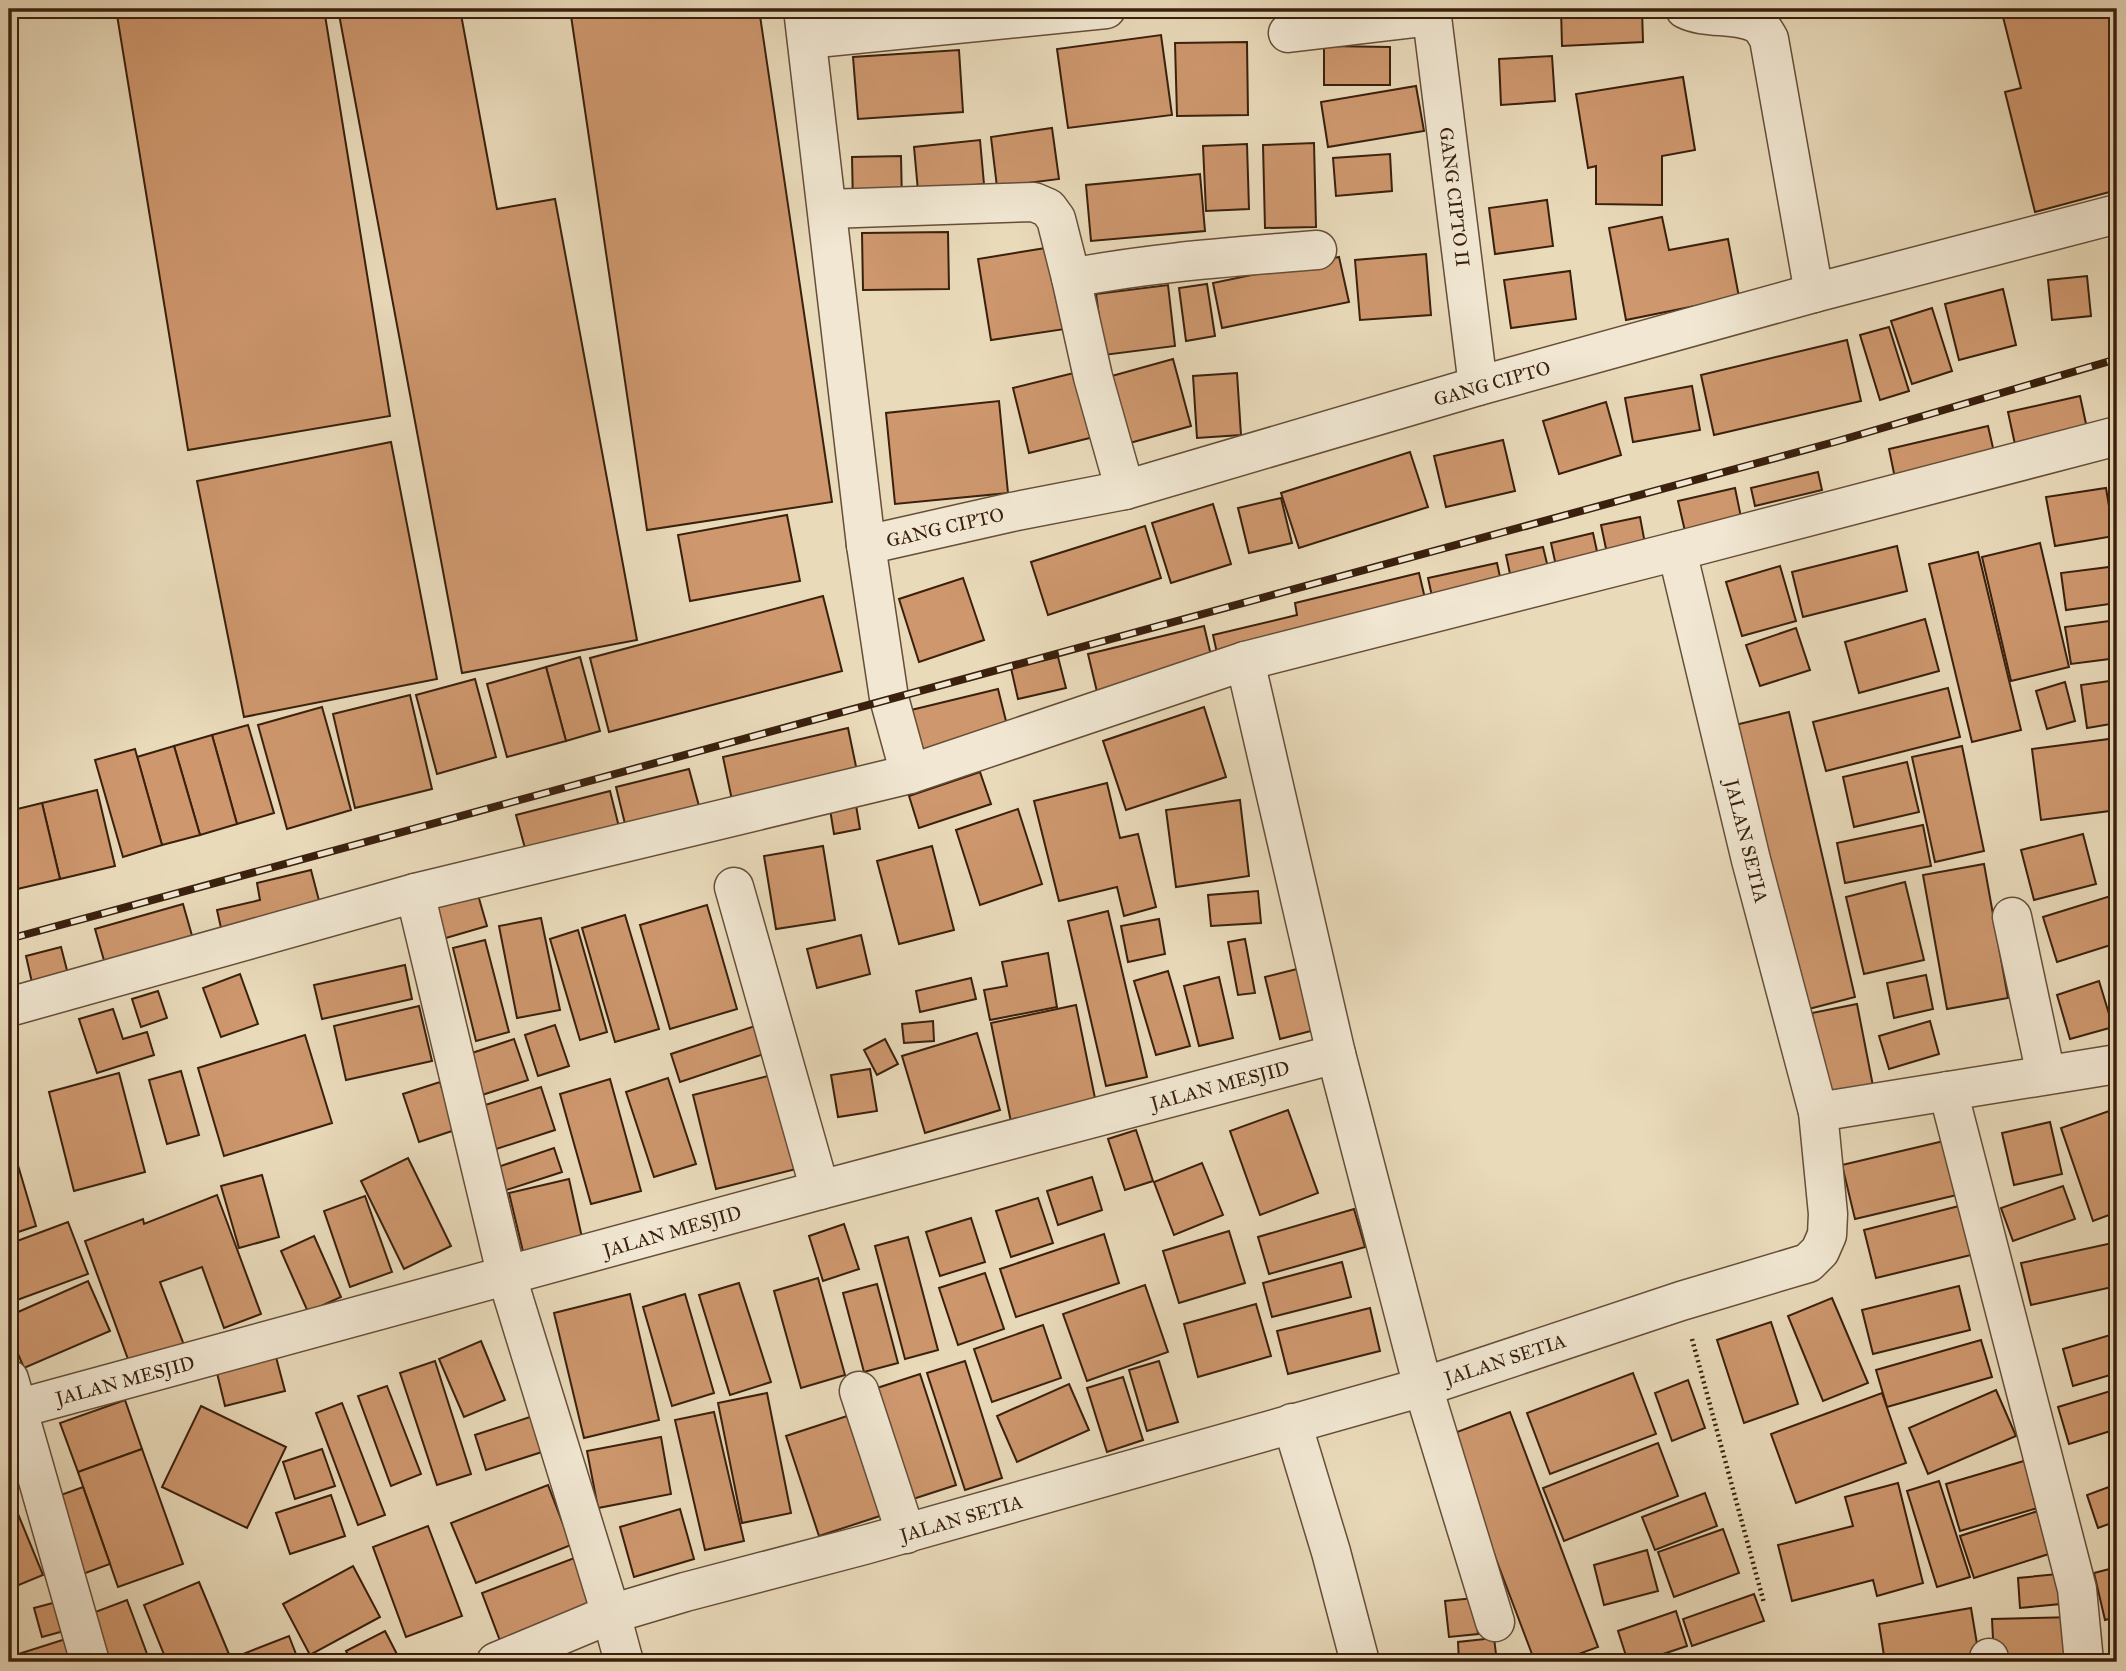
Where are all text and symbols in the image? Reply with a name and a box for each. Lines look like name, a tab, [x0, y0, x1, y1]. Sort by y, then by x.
street label: GANG CIPTO II	[1435, 126, 1474, 268]
street label: GANG CIPTO	[1431, 356, 1553, 411]
street label: GANG CIPTO	[884, 503, 1006, 552]
street label: JALAN SETIA	[1719, 775, 1773, 906]
street label: JALAN MESJID	[1146, 1056, 1292, 1117]
street label: JALAN MESJID	[598, 1201, 744, 1264]
street label: JALAN SETIA	[1440, 1329, 1569, 1392]
street label: JALAN MESJID	[51, 1351, 197, 1412]
street label: JALAN SETIA	[895, 1490, 1026, 1548]

